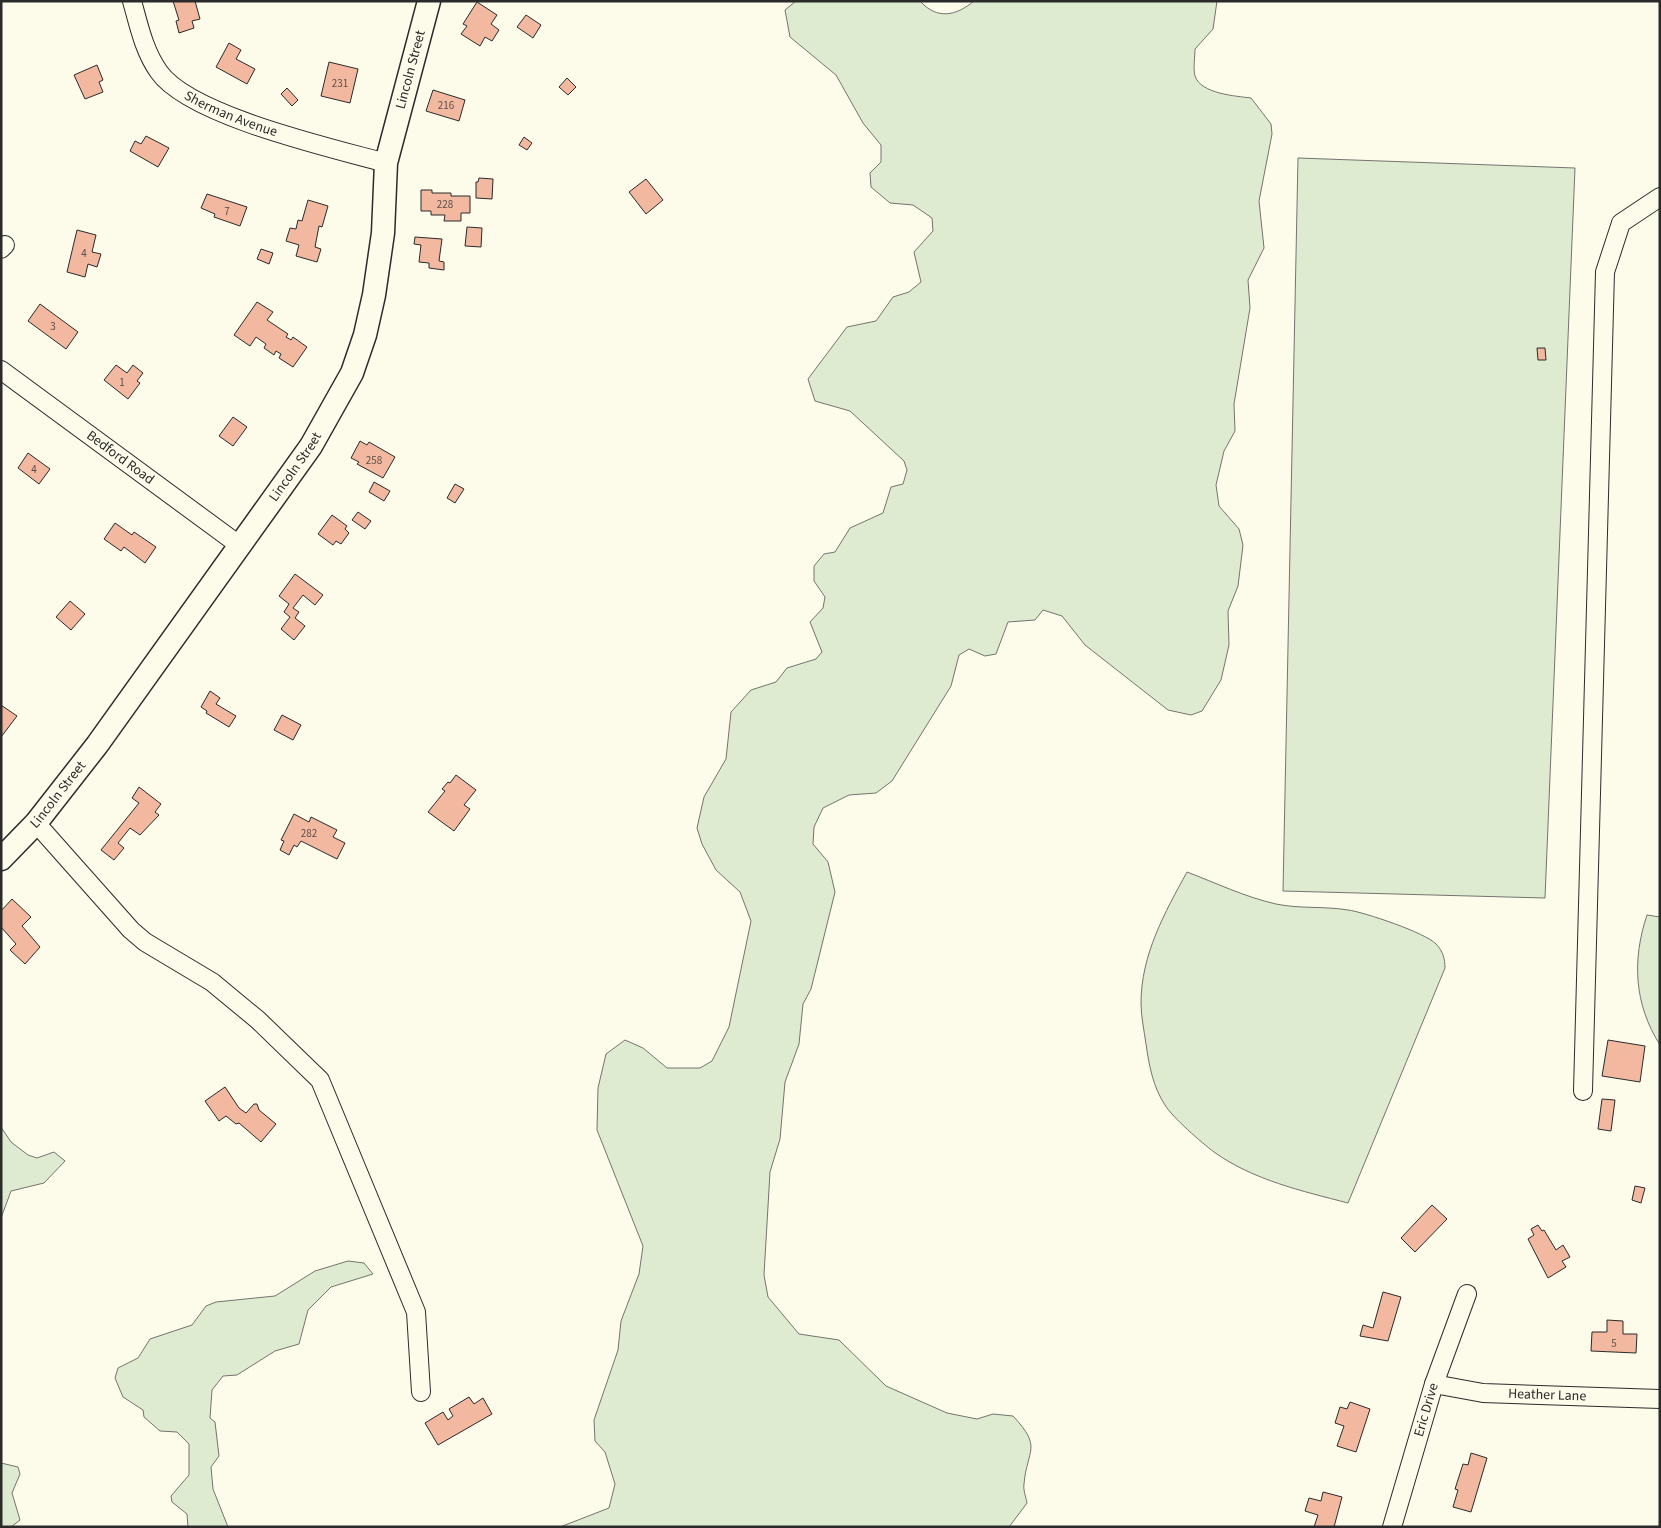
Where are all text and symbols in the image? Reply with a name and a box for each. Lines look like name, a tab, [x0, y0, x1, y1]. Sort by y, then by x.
street label: Lincoln Street	[391, 28, 431, 111]
house number: 231	[332, 76, 348, 91]
street label: Sherman Avenue	[180, 86, 280, 142]
house number: 216	[438, 98, 455, 113]
house number: 228	[437, 197, 454, 212]
house number: 7	[224, 204, 230, 219]
house number: 4	[81, 246, 87, 261]
house number: 3	[50, 319, 56, 334]
house number: 1	[119, 375, 125, 390]
street label: Bedford Road	[82, 426, 158, 489]
street label: Lincoln Street	[264, 428, 327, 506]
house number: 258	[366, 453, 383, 468]
house number: 4	[31, 462, 37, 477]
street label: Lincoln Street	[26, 757, 91, 833]
house number: 282	[301, 826, 317, 841]
house number: 5	[1611, 1336, 1617, 1351]
street label: Eric Drive	[1409, 1381, 1444, 1439]
street label: Heather Lane	[1508, 1384, 1587, 1406]

